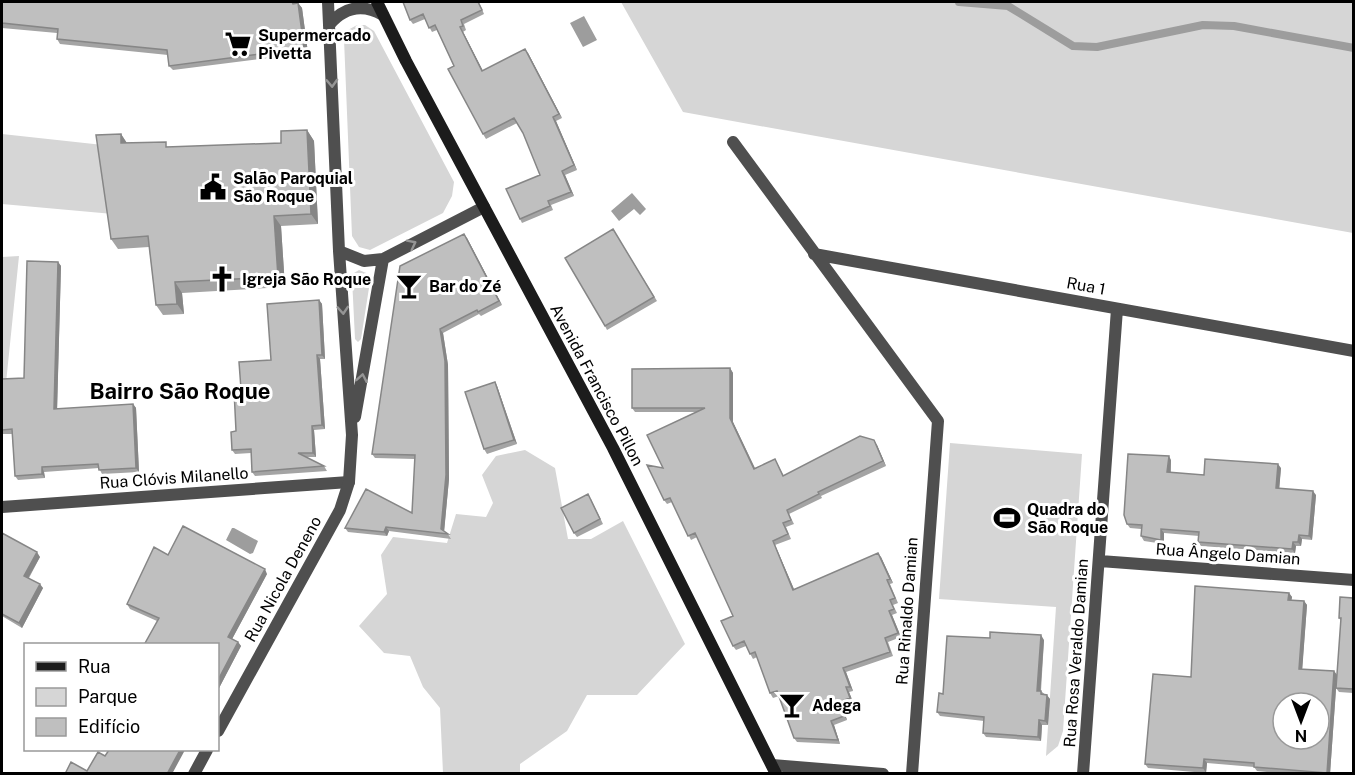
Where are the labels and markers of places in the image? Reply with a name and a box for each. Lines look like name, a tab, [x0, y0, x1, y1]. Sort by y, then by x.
place label: Supermercado Pivetta	[258, 26, 371, 63]
supermarket icon: Supermercado Pivetta	[223, 29, 253, 59]
place label: Salão Paroquial São Roque	[233, 169, 353, 206]
public building icon: Salão Paroquial São Roque	[198, 172, 228, 202]
church icon: Igreja São Roque	[207, 264, 237, 294]
place label: Igreja São Roque	[242, 270, 371, 289]
bar icon: Bar do Zé	[394, 271, 424, 301]
place label: Bar do Zé	[429, 277, 501, 296]
place label: Quadra do São Roque	[1027, 500, 1108, 537]
sports icon: Quadra do São Roque	[992, 503, 1022, 533]
bar icon: Adega	[777, 690, 807, 720]
place label: Adega	[812, 696, 861, 715]

